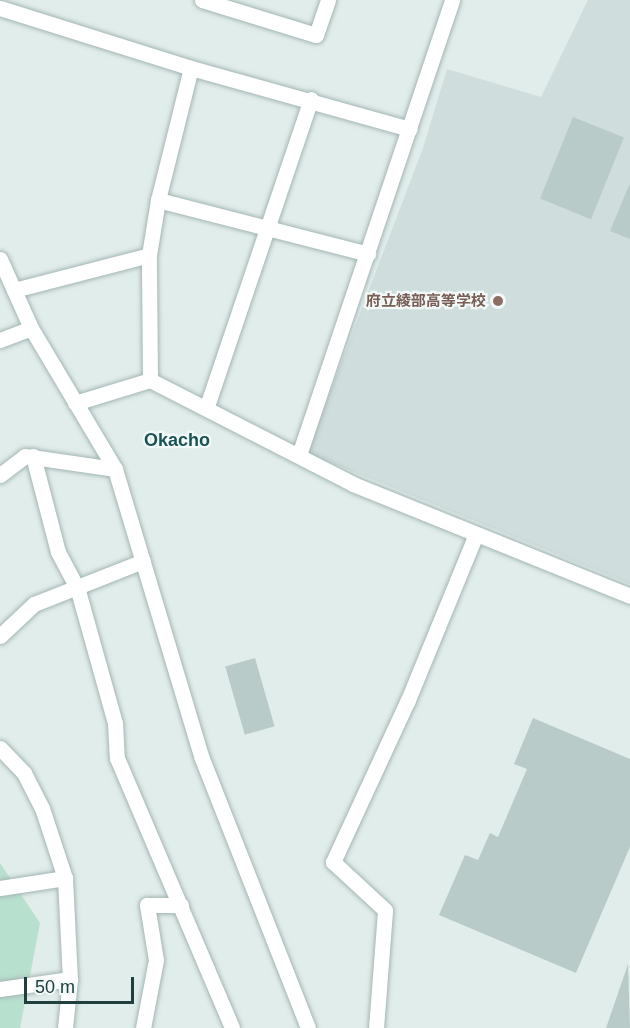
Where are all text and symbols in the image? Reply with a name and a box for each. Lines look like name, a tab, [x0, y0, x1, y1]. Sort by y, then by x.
place label: 府立綾部高等学校	[366, 292, 486, 310]
marker: 府立綾部高等学校	[491, 294, 505, 308]
district label: Okacho	[144, 429, 210, 451]
scale bar	[27, 965, 136, 1003]
text: 50 m	[35, 977, 75, 997]

